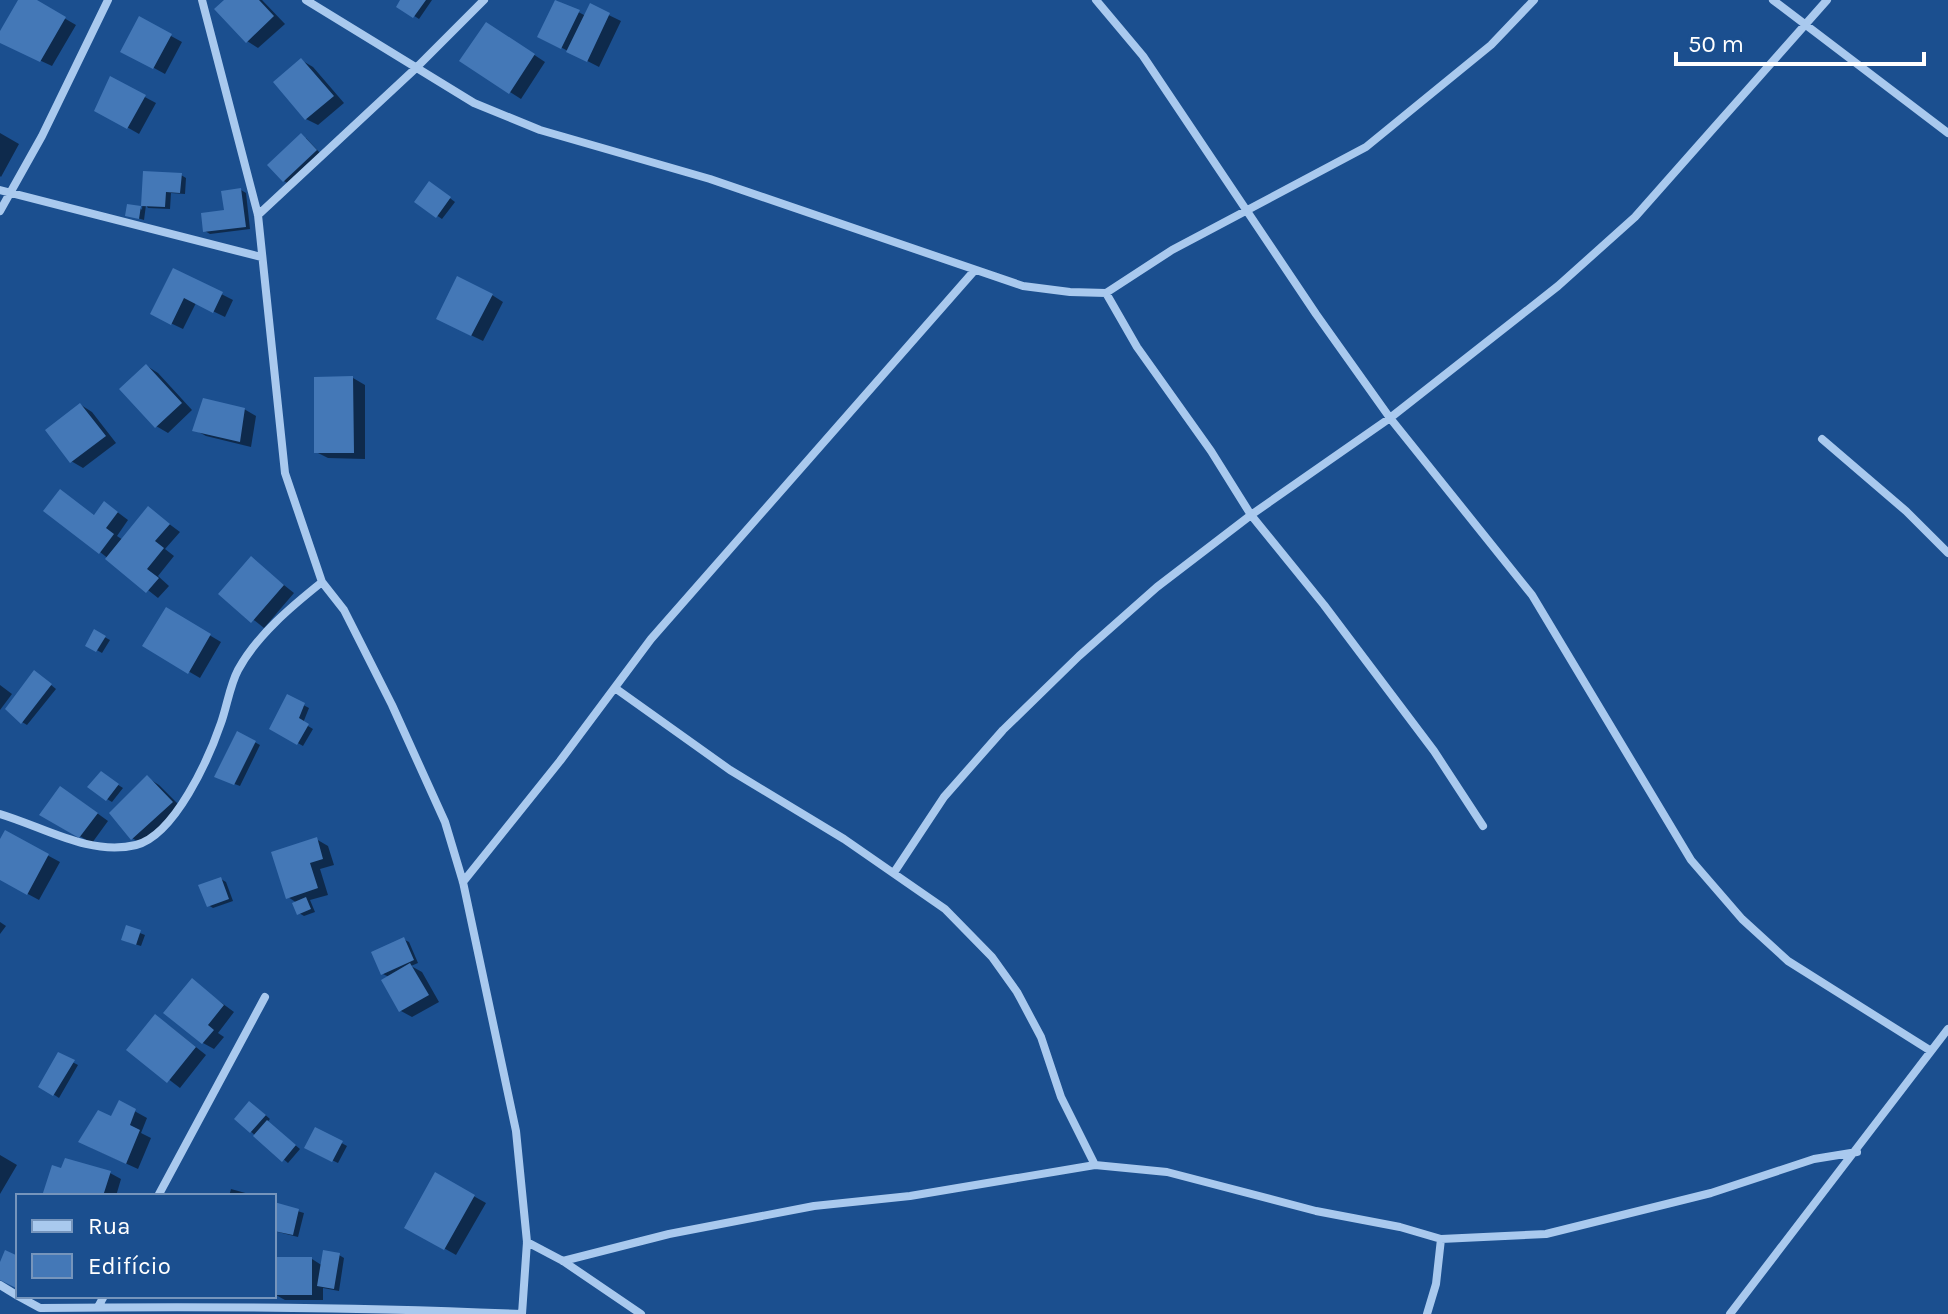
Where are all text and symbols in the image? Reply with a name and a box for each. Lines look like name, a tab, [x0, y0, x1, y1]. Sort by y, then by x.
scale bar	[1676, 16, 1924, 66]
text: 50 m	[1688, 30, 1744, 58]
legend	[16, 1194, 276, 1298]
text: Rua	[88, 1212, 130, 1240]
text: Edifício	[88, 1252, 171, 1280]

